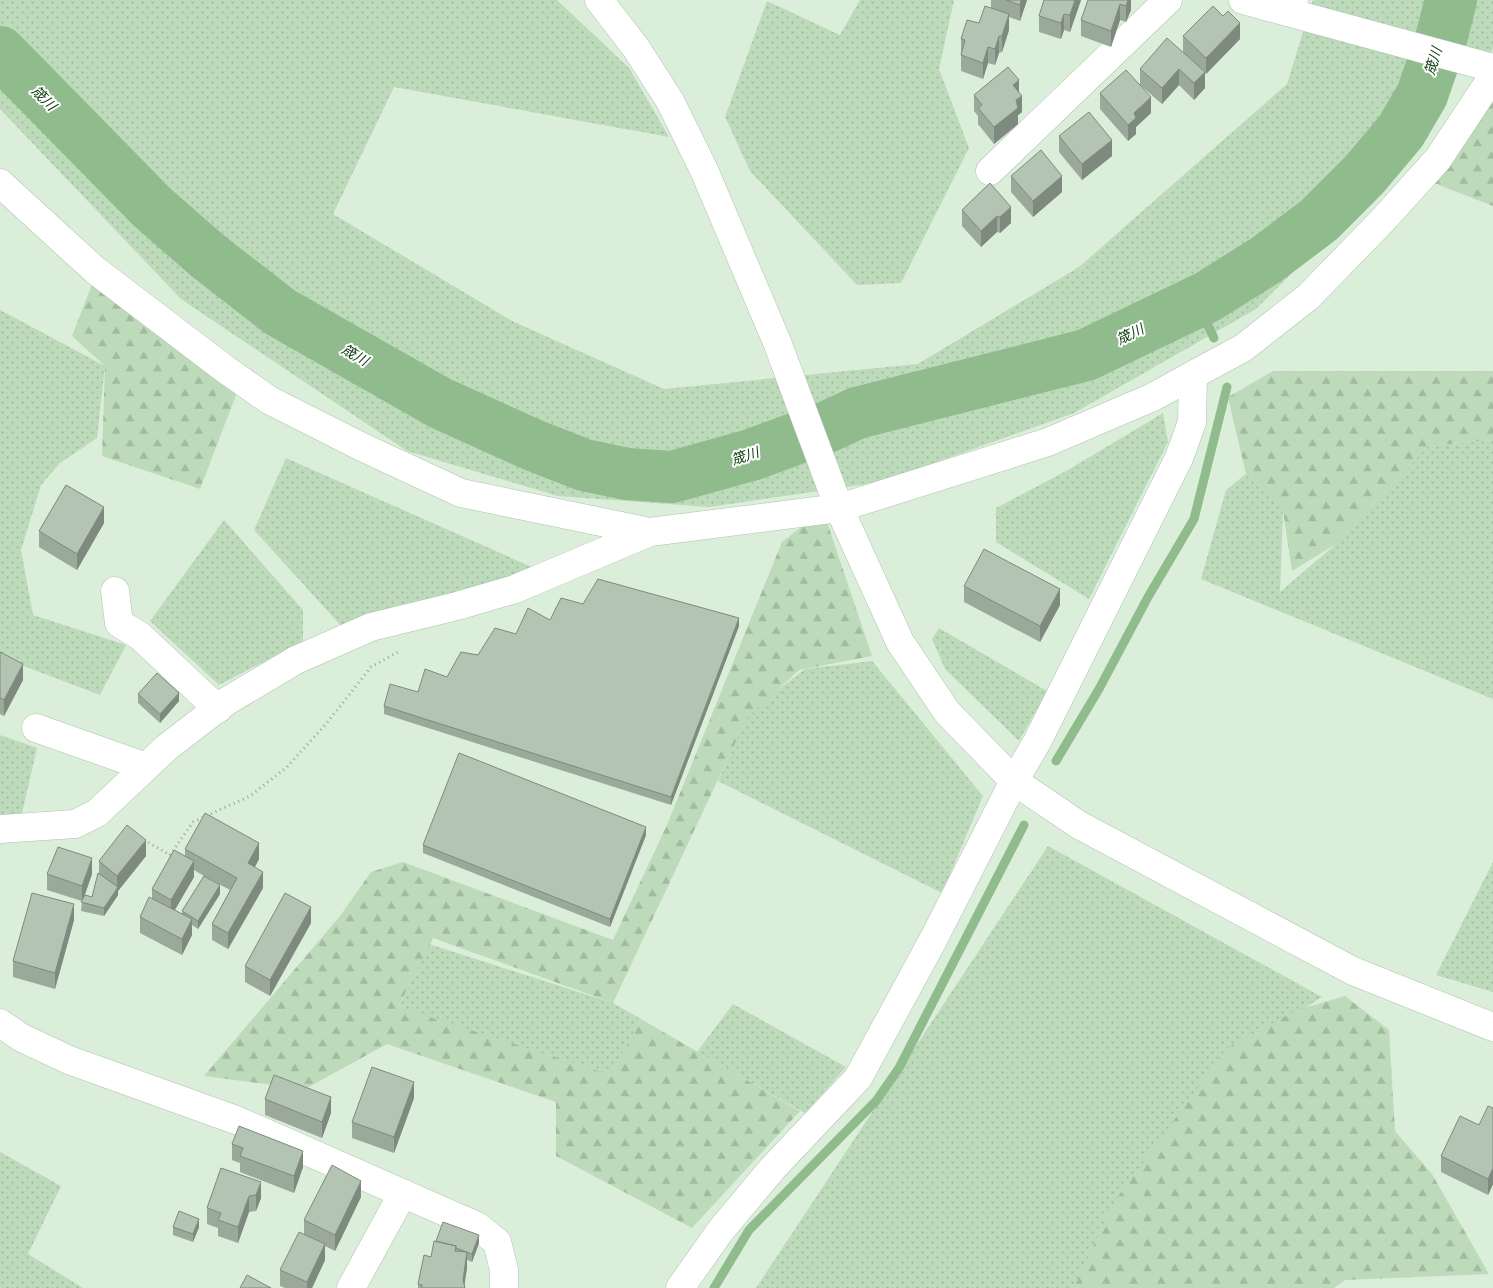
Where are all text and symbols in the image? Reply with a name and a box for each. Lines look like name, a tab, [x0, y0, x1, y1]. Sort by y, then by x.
water label: 筬川	[1420, 43, 1446, 77]
water label: 筬川	[28, 82, 62, 116]
water label: 筬川	[1113, 319, 1148, 348]
water label: 筬川	[338, 340, 373, 371]
water label: 筬川	[729, 442, 763, 469]

